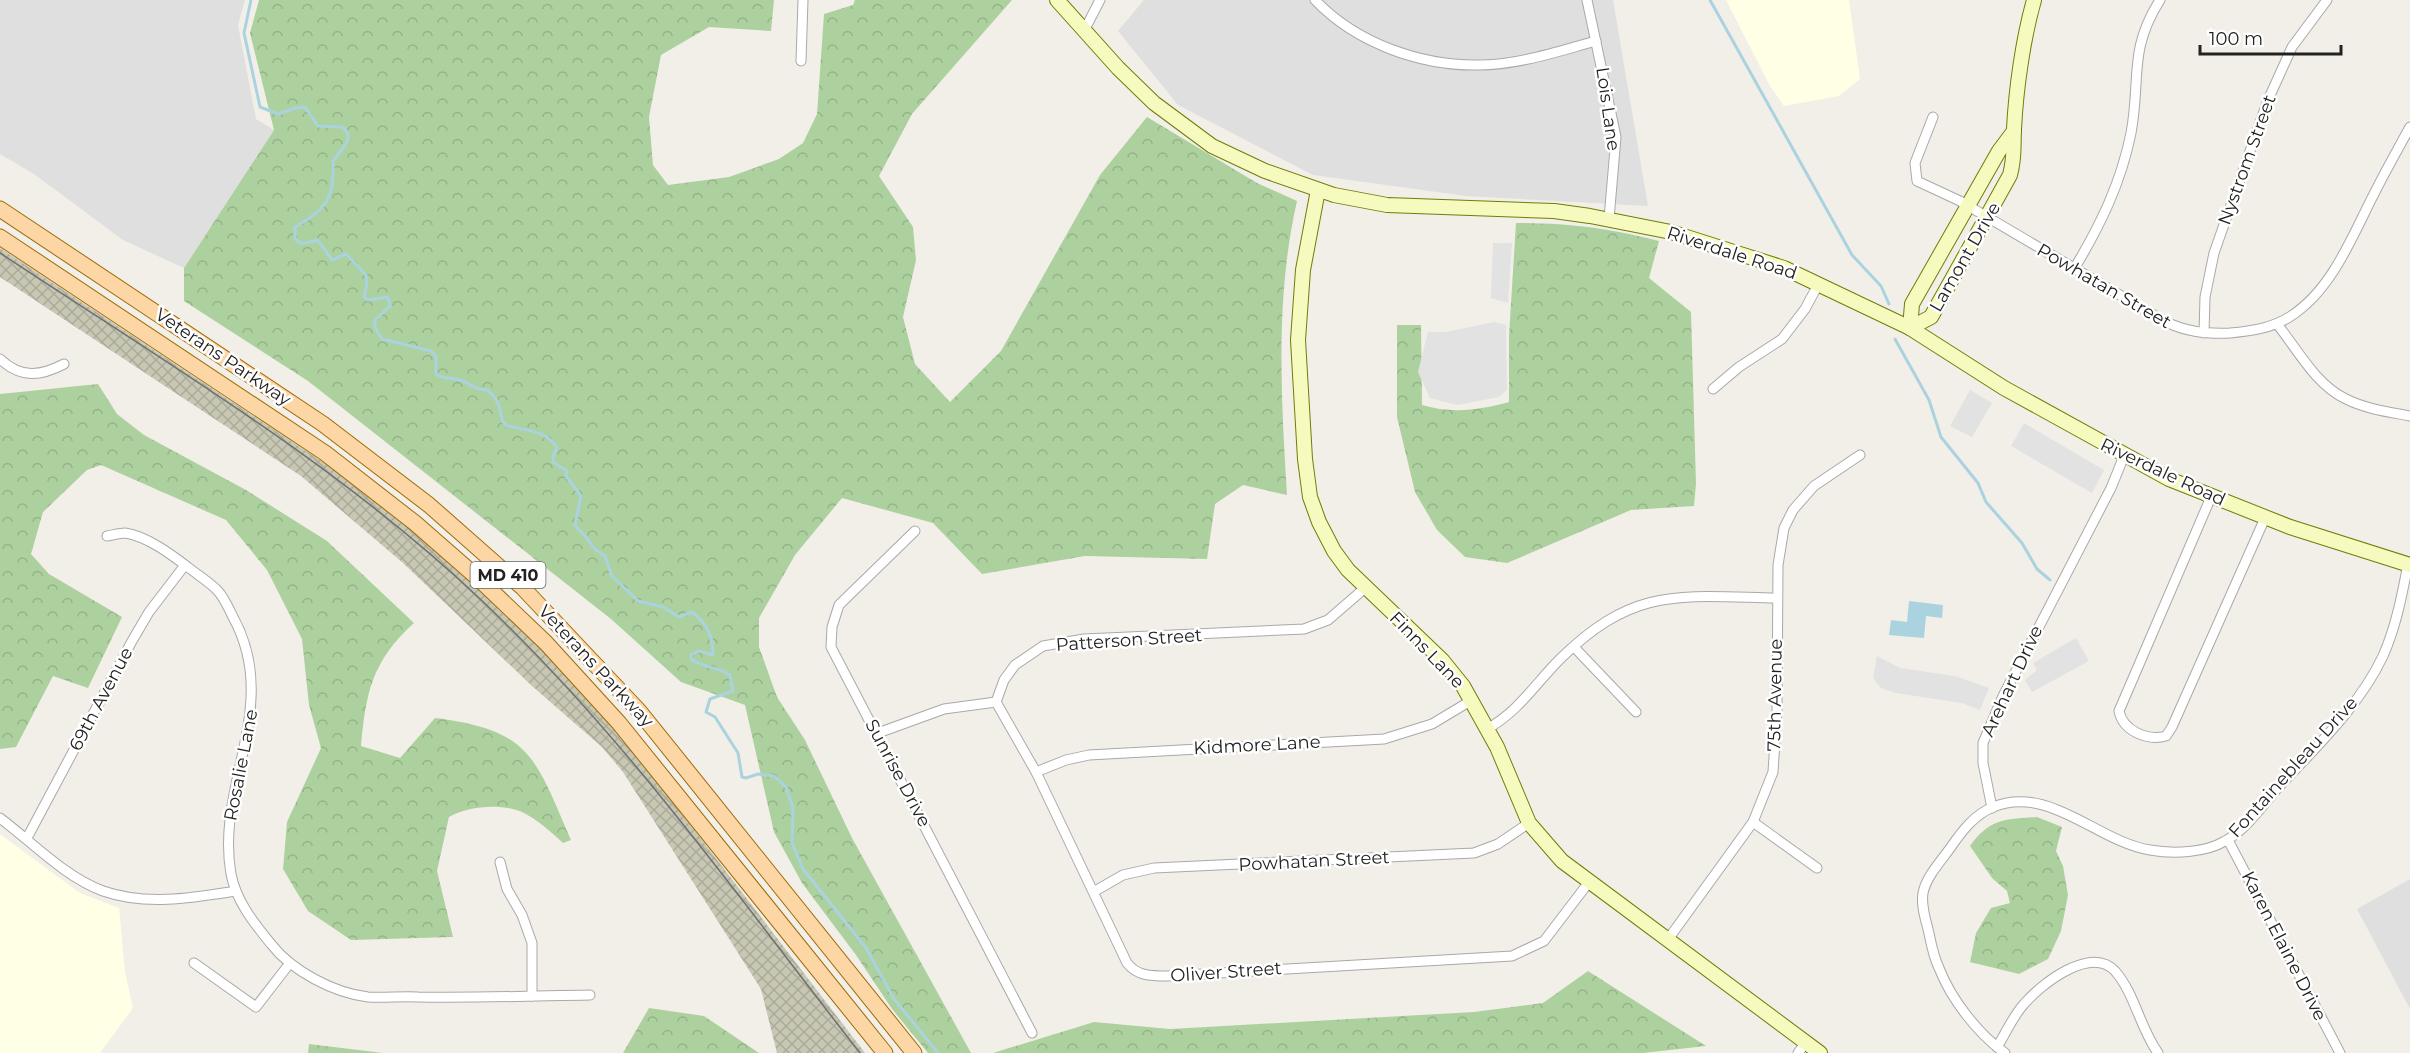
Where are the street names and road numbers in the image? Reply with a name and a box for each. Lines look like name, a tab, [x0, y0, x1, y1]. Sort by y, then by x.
street label: Lois Lane	[1591, 66, 1625, 152]
street label: Nystrom Street	[2213, 92, 2281, 228]
street label: Lamont Drive	[1925, 198, 2005, 316]
street label: Riverdale Road	[1664, 222, 1800, 284]
street label: Powhatan Street	[2033, 239, 2175, 333]
street label: Veterans Parkway	[151, 303, 295, 411]
street label: Riverdale Road	[2097, 433, 2229, 511]
road number: MD 410	[470, 562, 546, 588]
street label: Veterans Parkway	[534, 600, 658, 732]
street label: Finns Lane	[1385, 607, 1469, 693]
street label: Arehart Drive	[1977, 622, 2047, 740]
street label: Patterson Street	[1055, 624, 1203, 656]
street label: 75th Avenue	[1763, 638, 1787, 751]
street label: 69th Avenue	[64, 643, 138, 755]
street label: Fontainebleau Drive	[2224, 692, 2362, 842]
street label: Rosalie Lane	[219, 707, 263, 823]
street label: Sunrise Drive	[860, 715, 936, 831]
street label: Kidmore Lane	[1193, 731, 1321, 759]
street label: Powhatan Street	[1238, 846, 1390, 876]
street label: Karen Elaine Drive	[2237, 867, 2331, 1025]
street label: Oliver Street	[1170, 957, 1282, 987]

